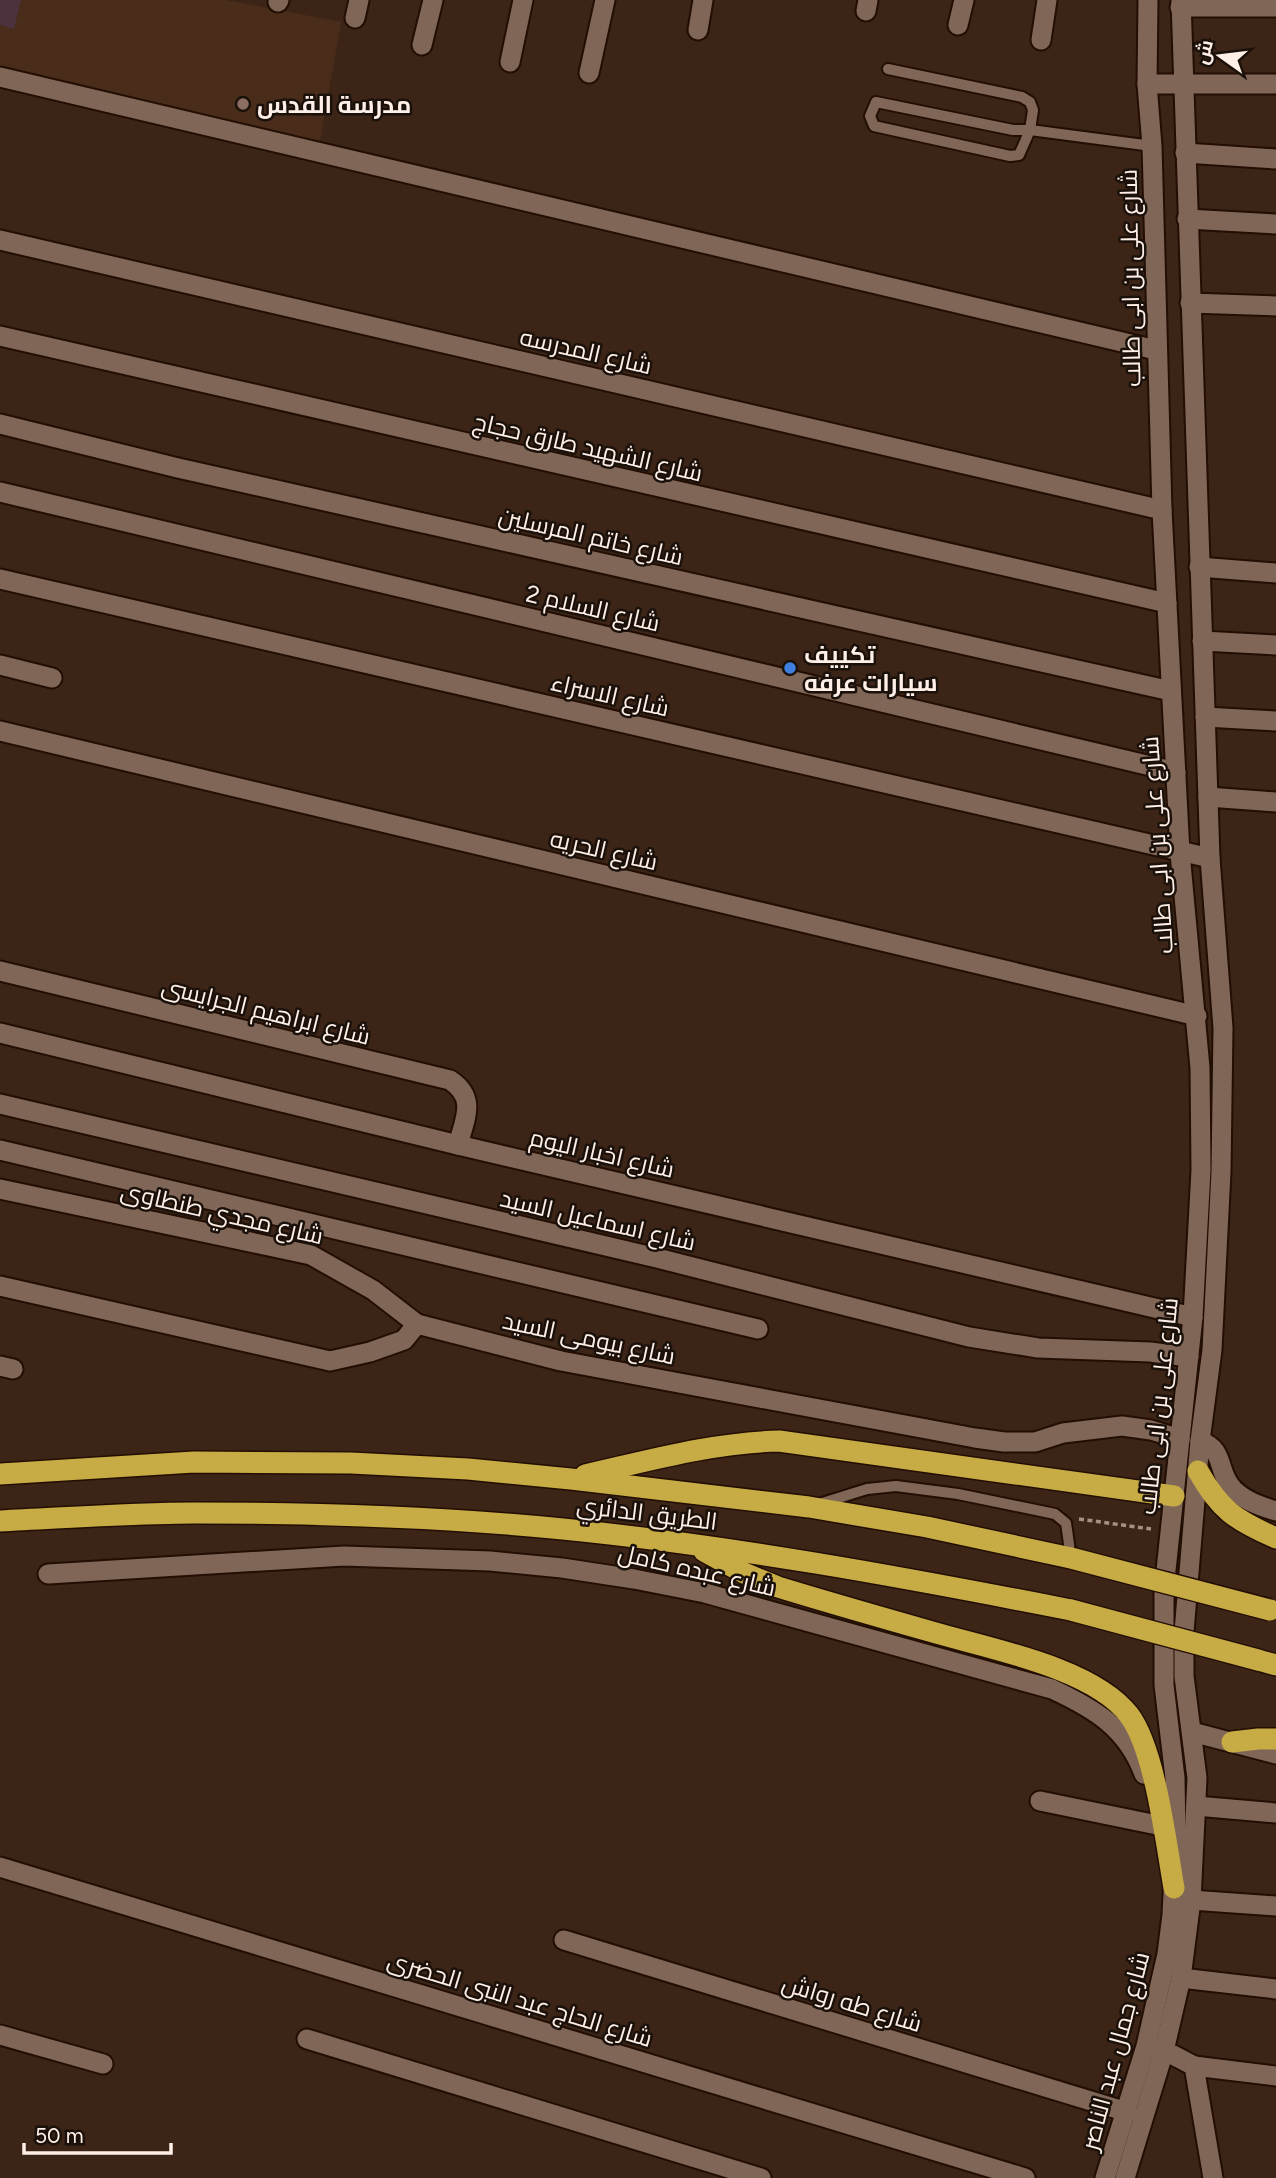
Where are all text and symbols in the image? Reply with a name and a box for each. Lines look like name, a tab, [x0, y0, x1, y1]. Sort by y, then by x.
north arrow	[1185, 21, 1255, 91]
text: ش	[1190, 37, 1218, 67]
place label: مدرسة القدس	[257, 90, 411, 119]
marker: مدرسة القدس	[235, 96, 251, 112]
street label: شارع على بن ابى طالب	[1114, 169, 1148, 387]
street label: شارع المدرسه	[517, 322, 655, 382]
street label: شارع الشهيد طارق حجاج	[470, 407, 705, 489]
street label: شارع خاتم المرسلين	[495, 501, 686, 573]
street label: شارع السلام 2	[523, 579, 663, 639]
place label: تكييف سيارات عرفه	[804, 640, 938, 697]
marker: تكييف سيارات عرفه	[782, 660, 798, 676]
street label: شارع الاسراء	[548, 667, 672, 725]
street label: شارع على بن ابى طالب	[1135, 735, 1181, 955]
street label: شارع الحريه	[547, 824, 661, 878]
street label: شارع ابراهيم الجرايسى	[158, 971, 373, 1053]
street label: شارع اخبار اليوم	[526, 1122, 677, 1186]
street label: شارع مجدي طنطاوى	[117, 1176, 326, 1254]
street label: شارع اسماعيل السيد	[497, 1183, 698, 1259]
street label: شارع على بن ابى طالب	[1132, 1296, 1186, 1516]
street label: شارع بيومى السيد	[500, 1306, 678, 1372]
street label: الطريق الدائري	[575, 1490, 719, 1540]
street label: شارع عبده كامل	[615, 1538, 779, 1604]
street label: شارع الحاج عبد النبى الحضرى	[383, 1945, 656, 2055]
street label: شارع جمال عبد الناصر	[1074, 1949, 1157, 2156]
street label: شارع طه رواش	[778, 1968, 926, 2040]
scale bar	[24, 2112, 172, 2156]
text: 50 m	[35, 2123, 84, 2148]

